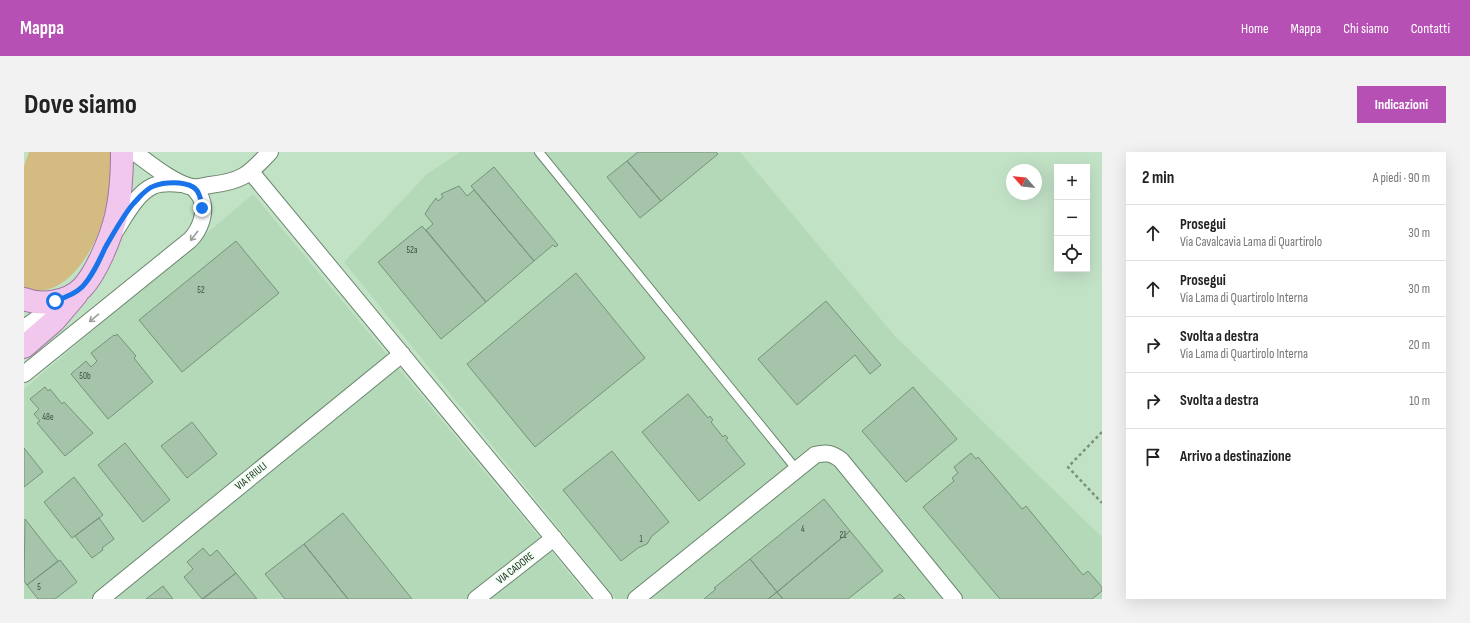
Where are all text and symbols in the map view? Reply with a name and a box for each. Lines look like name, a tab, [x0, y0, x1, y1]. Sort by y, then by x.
text: Mappa	[20, 17, 64, 40]
text: Home	[1241, 20, 1269, 37]
text: Mappa	[1291, 20, 1321, 37]
text: Chi siamo	[1343, 20, 1389, 37]
text: Contatti	[1411, 20, 1450, 37]
button: Indicazioni	[1357, 86, 1446, 123]
text: Dove siamo	[24, 88, 137, 121]
north arrow	[1006, 164, 1042, 200]
map controls	[1054, 164, 1090, 272]
button: +	[1054, 164, 1090, 200]
text: 2 min	[1142, 168, 1174, 188]
text: A piedi · 90 m	[1373, 170, 1430, 186]
route end	[193, 199, 211, 217]
button: −	[1054, 200, 1090, 236]
text: Prosegui	[1180, 215, 1226, 234]
icon: ahead	[1142, 222, 1164, 244]
text: 30 m	[1408, 225, 1430, 241]
one-way arrow	[189, 230, 198, 241]
text: Via Cavalcavia Lama di Quartirolo	[1180, 234, 1322, 250]
button: locate	[1054, 236, 1090, 272]
house number: 52a	[407, 245, 417, 256]
text: Prosegui	[1180, 271, 1226, 290]
icon: ahead	[1142, 278, 1164, 300]
text: 30 m	[1408, 281, 1430, 297]
house number: 52	[197, 285, 205, 296]
text: Via Lama di Quartirolo Interna	[1180, 290, 1308, 306]
route start	[46, 292, 64, 310]
one-way arrow	[88, 314, 99, 322]
text: Svolta a destra	[1180, 327, 1259, 346]
icon: right	[1142, 334, 1164, 356]
text: 20 m	[1408, 337, 1430, 353]
text: Via Lama di Quartirolo Interna	[1180, 346, 1308, 362]
house number: 50b	[79, 371, 91, 382]
icon: right	[1142, 390, 1164, 412]
text: Svolta a destra	[1180, 391, 1259, 410]
text: 10 m	[1409, 393, 1430, 409]
house number: 48e	[42, 412, 54, 423]
icon: arrive	[1142, 446, 1164, 468]
text: Arrivo a destinazione	[1180, 447, 1291, 466]
street label: VIA FRIULI	[233, 459, 269, 493]
house number: 4	[801, 524, 805, 535]
house number: 21	[840, 530, 847, 541]
house number: 1	[639, 534, 643, 545]
street label: VIA CADORE	[494, 549, 536, 587]
house number: 5	[37, 582, 41, 593]

